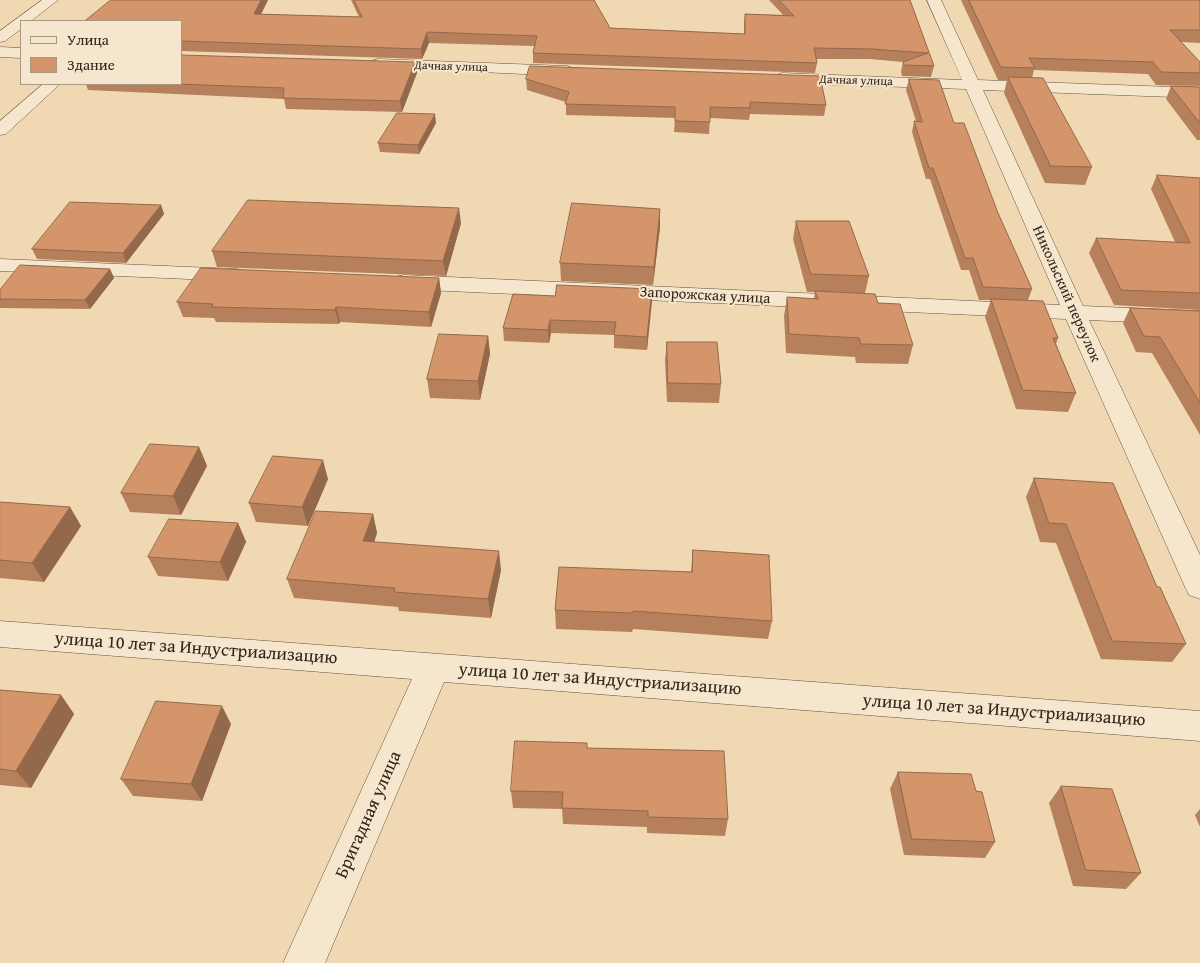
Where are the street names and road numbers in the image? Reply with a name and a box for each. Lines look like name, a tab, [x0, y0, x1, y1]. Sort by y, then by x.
street label: Дачная улица	[414, 59, 488, 75]
street label: Дачная улица	[819, 73, 893, 89]
street label: Никольский переулок	[1028, 223, 1104, 365]
street label: Запорожская улица	[639, 284, 771, 308]
street label: улица 10 лет за Индустриализацию	[54, 628, 338, 670]
street label: улица 10 лет за Индустриализацию	[458, 659, 742, 701]
street label: улица 10 лет за Индустриализацию	[862, 690, 1146, 732]
street label: Бригадная улица	[331, 748, 407, 882]

